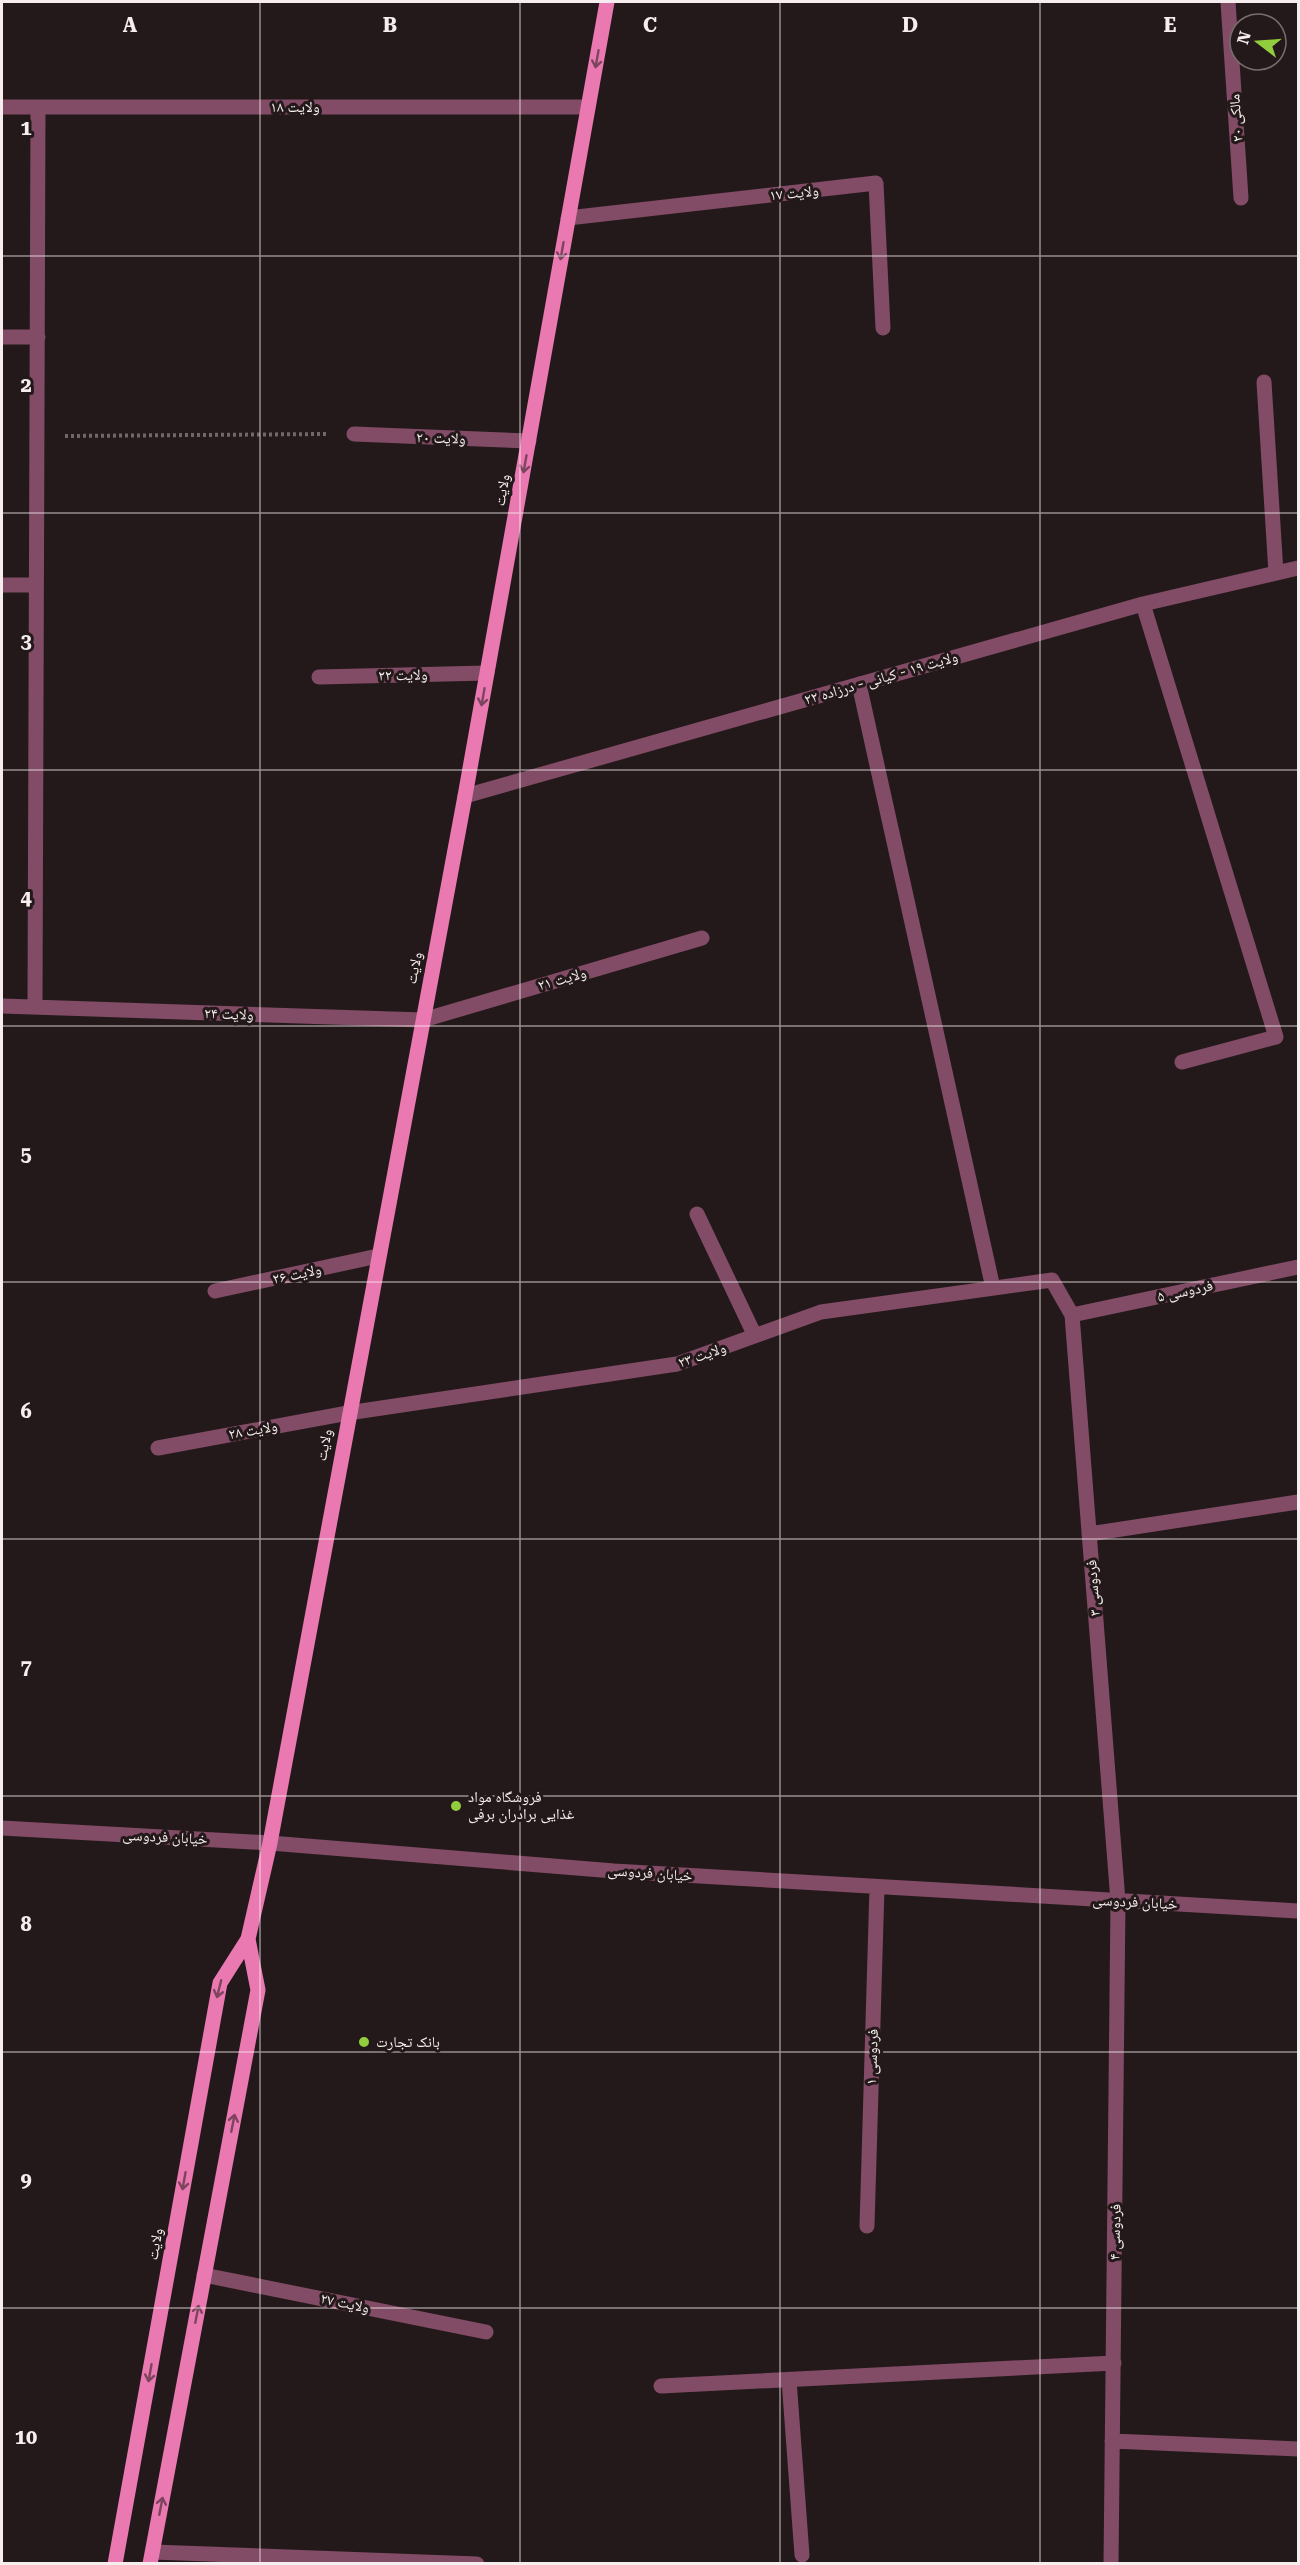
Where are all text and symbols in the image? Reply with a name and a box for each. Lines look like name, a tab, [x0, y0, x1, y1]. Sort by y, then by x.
north arrow	[1228, 12, 1288, 72]
text: A	[123, 13, 138, 37]
text: B	[383, 13, 397, 37]
text: C	[643, 13, 657, 37]
text: D	[902, 13, 918, 37]
text: E	[1164, 13, 1177, 37]
text: N	[1233, 29, 1255, 46]
one-way arrow	[591, 49, 602, 68]
street label: مالکی ۲۰	[1225, 93, 1248, 143]
street label: ولایت ۱۸	[270, 98, 320, 116]
text: 1	[20, 116, 32, 140]
street label: ولایت ۱۷	[768, 181, 820, 205]
one-way arrow	[556, 241, 567, 260]
text: 2	[20, 373, 32, 397]
street label: ولایت ۲۰	[416, 428, 466, 448]
one-way arrow	[519, 453, 530, 473]
street label: ولایت	[490, 473, 514, 507]
text: 3	[20, 629, 32, 653]
street label: ولایت ۱۹ - کیانی - درزاده ۲۲	[802, 647, 960, 709]
street label: ولایت ۲۲	[378, 666, 428, 684]
one-way arrow	[477, 687, 488, 706]
text: 4	[20, 886, 32, 910]
street label: ولایت	[402, 950, 426, 986]
street label: ولایت ۲۱	[536, 964, 588, 994]
street label: ولایت ۲۴	[204, 1004, 254, 1024]
text: 5	[20, 1142, 32, 1166]
street label: ولایت ۲۶	[271, 1260, 323, 1288]
street label: فردوسی ۵	[1156, 1276, 1215, 1307]
street label: ولایت ۲۳	[676, 1338, 728, 1372]
text: 6	[20, 1399, 32, 1423]
street label: ولایت ۲۸	[227, 1417, 279, 1443]
street label: ولایت	[312, 1427, 336, 1463]
street label: فردوسی ۳	[1082, 1559, 1105, 1617]
text: 7	[20, 1655, 32, 1679]
place label: فروشگاه مواد غذایی برادران برفی	[468, 1788, 575, 1824]
marker: فروشگاه مواد غذایی برادران برفی	[449, 1799, 463, 1813]
street label: خیابان فردوسی	[122, 1826, 208, 1849]
street label: خیابان فردوسی	[607, 1861, 693, 1886]
street label: خیابان فردوسی	[1092, 1891, 1178, 1914]
text: 8	[20, 1912, 32, 1936]
one-way arrow	[213, 1979, 225, 1998]
street label: فردوسی ۱	[862, 2029, 883, 2085]
place label: بانک تجارت	[376, 2033, 440, 2051]
marker: بانک تجارت	[357, 2035, 371, 2049]
one-way arrow	[228, 2113, 239, 2133]
text: 9	[20, 2168, 32, 2192]
one-way arrow	[178, 2171, 189, 2190]
street label: فردوسی ۴	[1106, 2204, 1125, 2260]
street label: ولایت	[143, 2227, 167, 2261]
street label: ولایت ۲۷	[319, 2289, 371, 2317]
one-way arrow	[192, 2305, 203, 2325]
one-way arrow	[144, 2363, 155, 2382]
text: 10	[15, 2425, 37, 2449]
one-way arrow	[156, 2497, 167, 2516]

